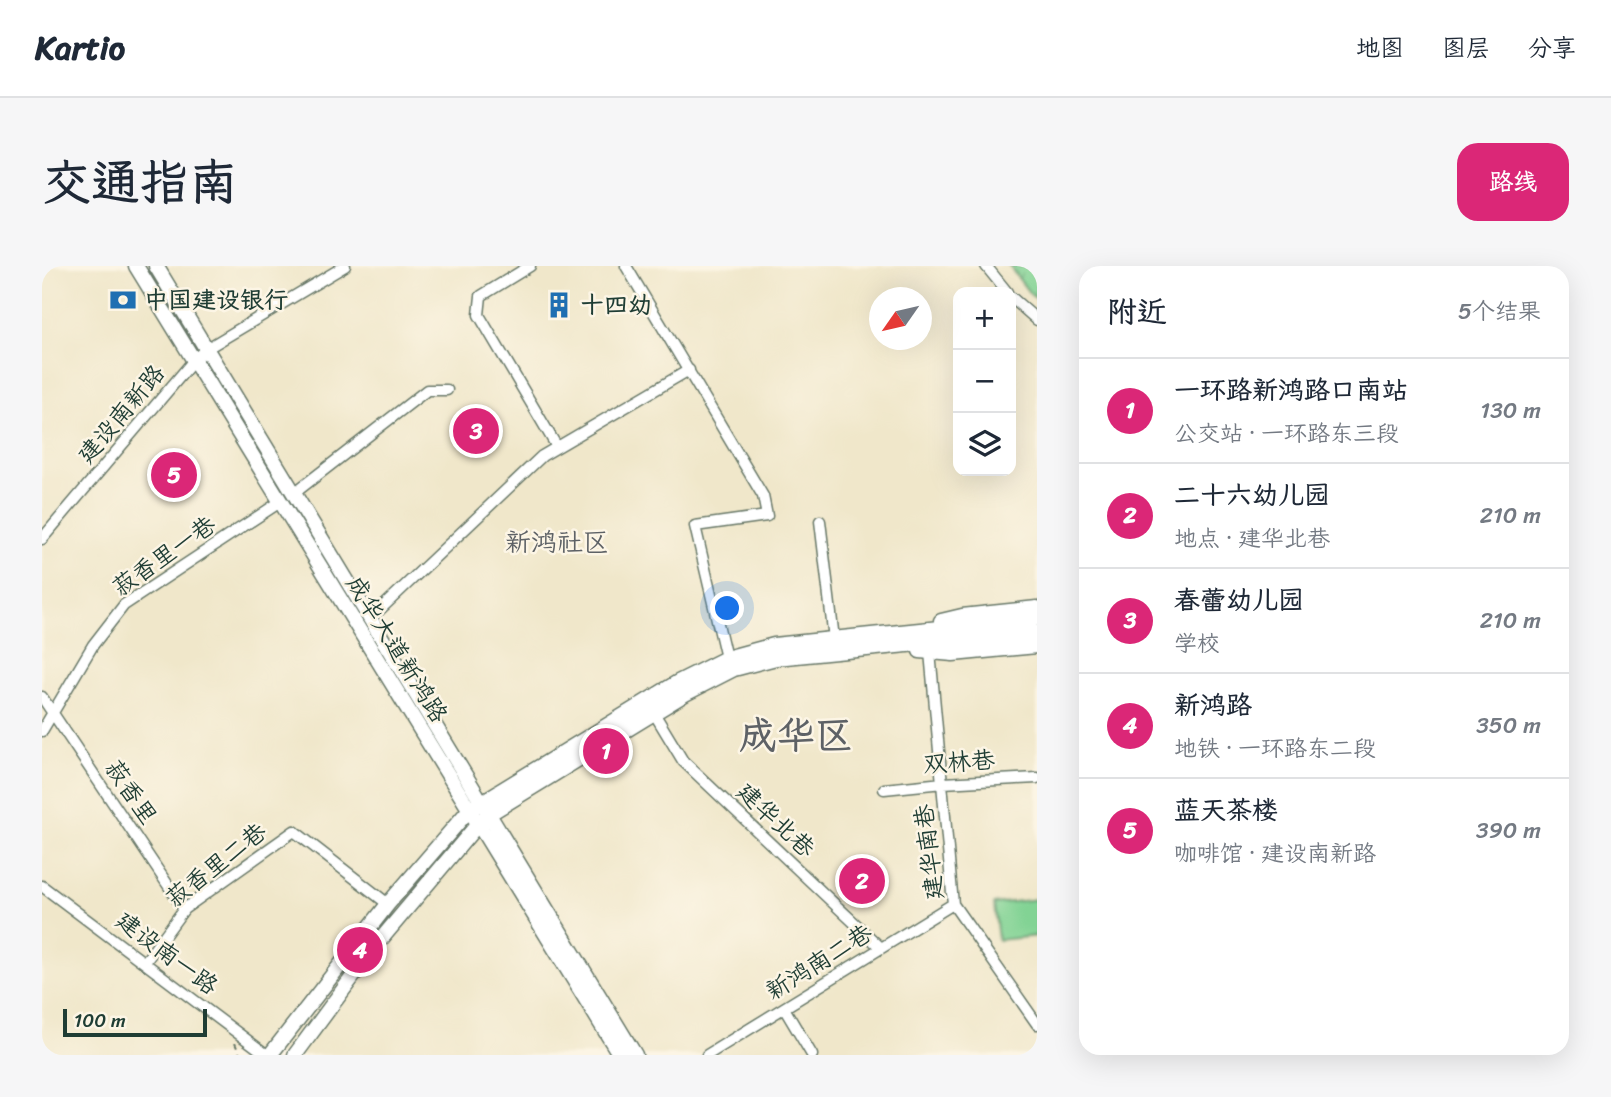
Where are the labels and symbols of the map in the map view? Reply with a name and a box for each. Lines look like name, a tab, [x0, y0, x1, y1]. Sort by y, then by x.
place label: 中国建设银行	[144, 279, 288, 321]
place label: 十四幼	[580, 284, 652, 326]
bank icon: 中国建设银行	[108, 285, 138, 315]
north arrow	[869, 287, 932, 350]
building icon: 十四幼	[544, 290, 574, 320]
street label: 建设南新路	[66, 355, 176, 473]
pin: 3	[453, 405, 499, 457]
pin: 5	[151, 449, 197, 501]
street label: 菽香里一巷	[103, 504, 225, 608]
district label: 新鸿社区	[505, 519, 609, 565]
street label: 成华大道新鸿路	[335, 567, 459, 731]
your location	[710, 591, 744, 625]
district label: 成华区	[739, 702, 853, 769]
pin: 1	[583, 725, 629, 777]
street label: 双林巷	[922, 739, 996, 785]
street label: 菽香里	[93, 750, 169, 834]
street label: 建华北巷	[727, 772, 825, 868]
street label: 建华南巷	[902, 802, 956, 902]
street label: 菽香里二巷	[156, 812, 276, 918]
pin: 2	[839, 855, 885, 907]
street label: 建设南一路	[106, 900, 228, 1006]
street label: 新鸿南二巷	[757, 912, 881, 1012]
pin: 4	[337, 924, 383, 976]
scale bar	[63, 1006, 206, 1038]

